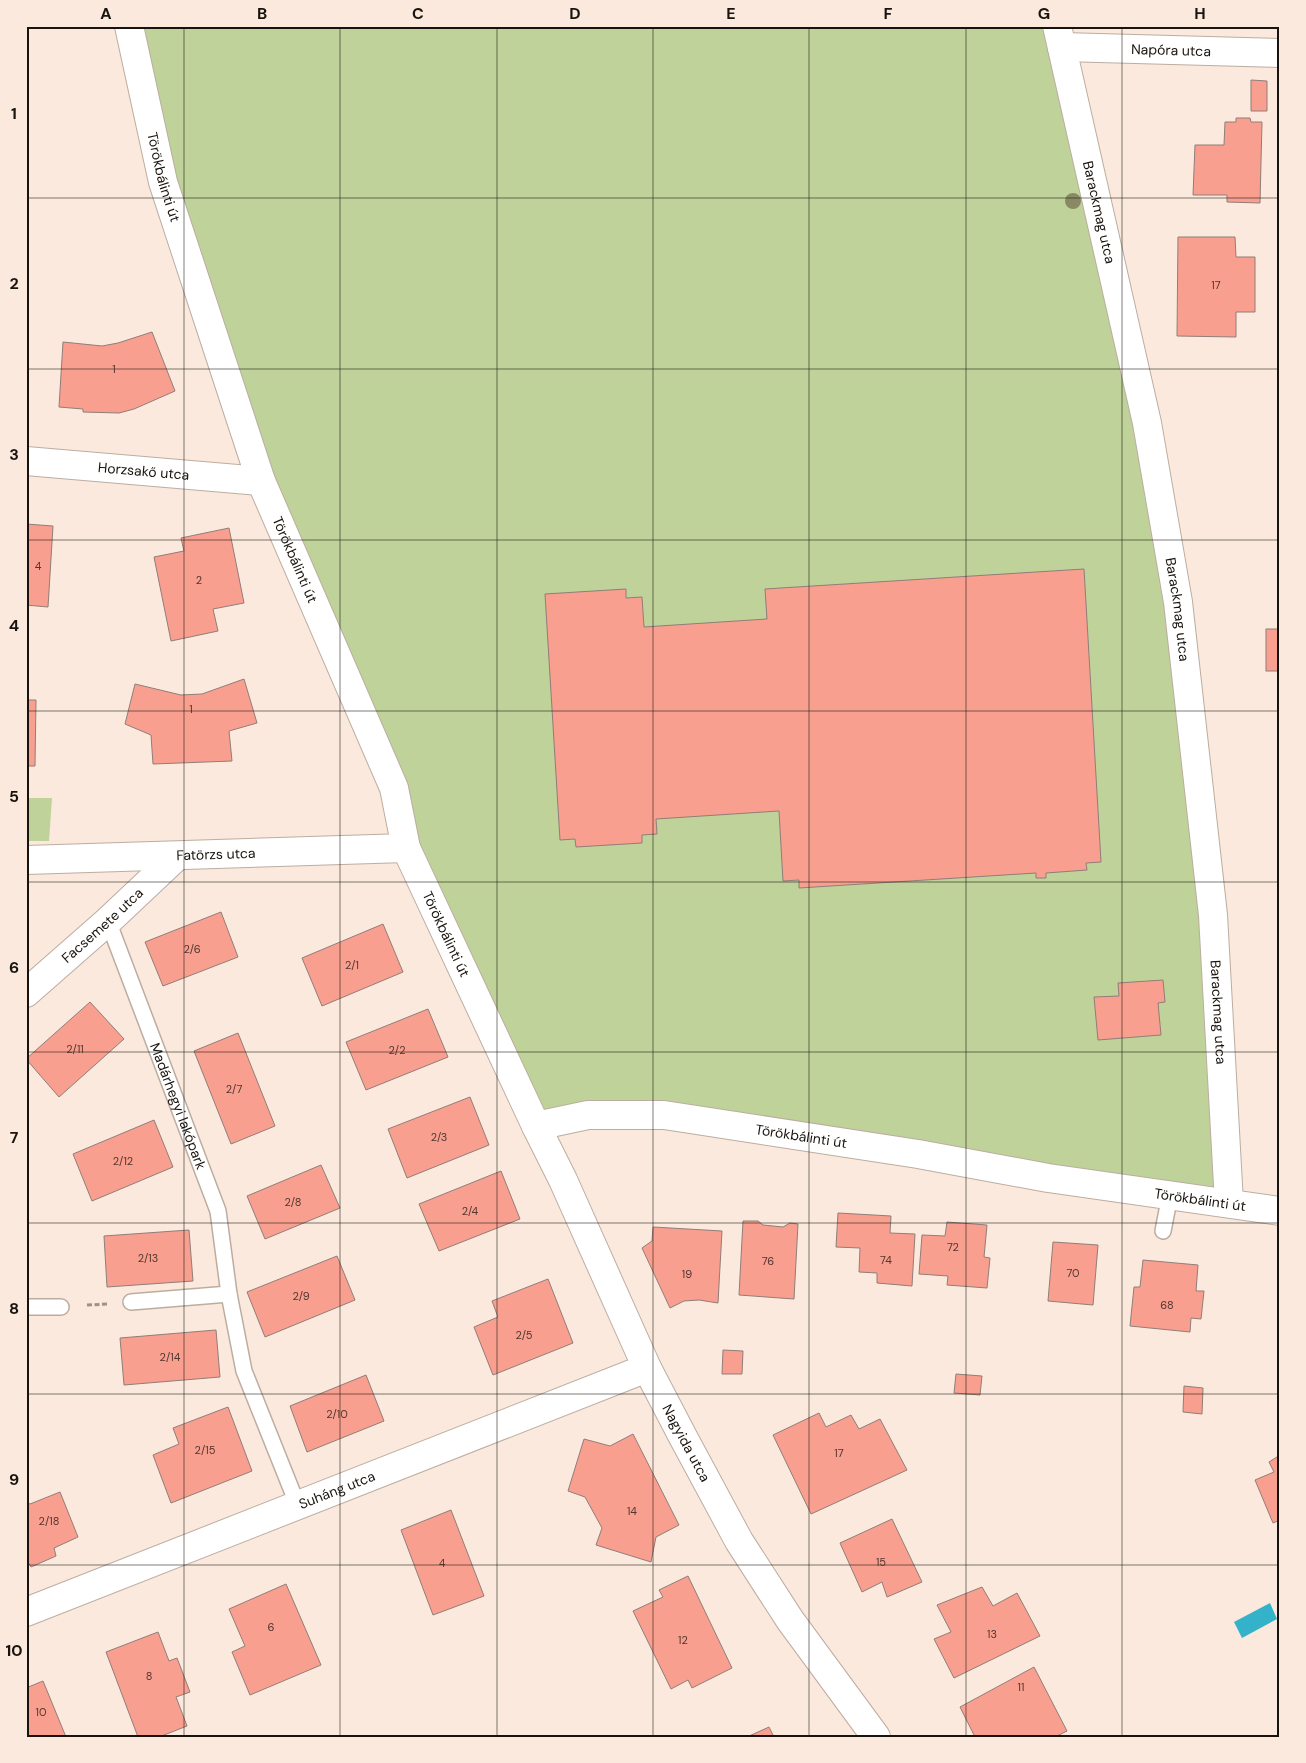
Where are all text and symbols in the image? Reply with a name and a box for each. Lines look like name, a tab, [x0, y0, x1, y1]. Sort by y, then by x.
text: A	[100, 3, 112, 24]
text: B	[257, 3, 267, 24]
text: C	[412, 3, 424, 24]
text: D	[569, 3, 581, 24]
text: E	[726, 3, 736, 24]
text: F	[884, 3, 893, 24]
text: G	[1038, 3, 1050, 24]
text: H	[1194, 3, 1206, 24]
street label: Napóra utca	[1131, 40, 1211, 60]
text: 1	[11, 103, 17, 124]
street label: Törökbálinti út	[143, 130, 184, 224]
street label: Barackmag utca	[1079, 159, 1120, 265]
text: 2	[9, 273, 19, 294]
house number: 17	[1211, 278, 1221, 292]
house number: 1	[112, 362, 116, 376]
text: 3	[9, 444, 19, 465]
street label: Horzsakő utca	[97, 458, 190, 484]
street label: Törökbálinti út	[268, 514, 322, 606]
street label: Barackmag utca	[1161, 556, 1194, 662]
house number: 4	[35, 559, 42, 573]
house number: 2	[196, 573, 202, 587]
text: 4	[9, 615, 19, 636]
house number: 1	[189, 702, 193, 716]
text: 5	[9, 786, 19, 807]
street label: Fatörzs utca	[176, 844, 256, 864]
street label: Facsemete utca	[58, 884, 147, 967]
street label: Törökbálinti út	[419, 888, 474, 980]
house number: 2/6	[183, 942, 201, 956]
text: 6	[9, 957, 19, 978]
house number: 2/1	[345, 958, 359, 972]
street label: Barackmag utca	[1207, 959, 1230, 1065]
street label: Madárhegyi lakópark	[146, 1040, 210, 1172]
house number: 2/11	[66, 1042, 84, 1056]
house number: 2/2	[389, 1043, 405, 1057]
house number: 2/7	[226, 1082, 242, 1096]
street label: Törökbálinti út	[754, 1120, 848, 1152]
text: 7	[10, 1127, 19, 1148]
house number: 2/3	[431, 1130, 447, 1144]
house number: 2/12	[113, 1154, 133, 1168]
street label: Törökbálinti út	[1153, 1184, 1247, 1215]
house number: 2/8	[285, 1195, 301, 1209]
house number: 2/4	[462, 1204, 479, 1218]
house number: 72	[947, 1240, 959, 1254]
house number: 2/13	[138, 1251, 158, 1265]
house number: 74	[880, 1253, 892, 1267]
house number: 76	[762, 1254, 774, 1268]
house number: 70	[1066, 1266, 1080, 1280]
house number: 19	[682, 1267, 692, 1281]
house number: 2/9	[292, 1289, 310, 1303]
text: 8	[9, 1298, 19, 1319]
house number: 68	[1160, 1298, 1174, 1312]
house number: 2/5	[515, 1328, 533, 1342]
house number: 2/14	[160, 1350, 181, 1364]
street label: Nagyida utca	[658, 1401, 714, 1485]
house number: 2/10	[326, 1407, 348, 1421]
house number: 2/15	[195, 1443, 216, 1457]
house number: 17	[834, 1446, 844, 1460]
street label: Suháng utca	[296, 1467, 378, 1513]
text: 9	[9, 1469, 19, 1490]
house number: 14	[627, 1504, 637, 1518]
house number: 2/18	[39, 1514, 59, 1528]
house number: 15	[876, 1555, 886, 1569]
house number: 4	[439, 1556, 446, 1570]
house number: 6	[268, 1620, 275, 1634]
house number: 13	[987, 1627, 997, 1641]
house number: 12	[678, 1633, 688, 1647]
text: 10	[5, 1640, 23, 1661]
house number: 8	[146, 1669, 152, 1683]
house number: 11	[1018, 1680, 1024, 1694]
house number: 10	[36, 1705, 46, 1719]

